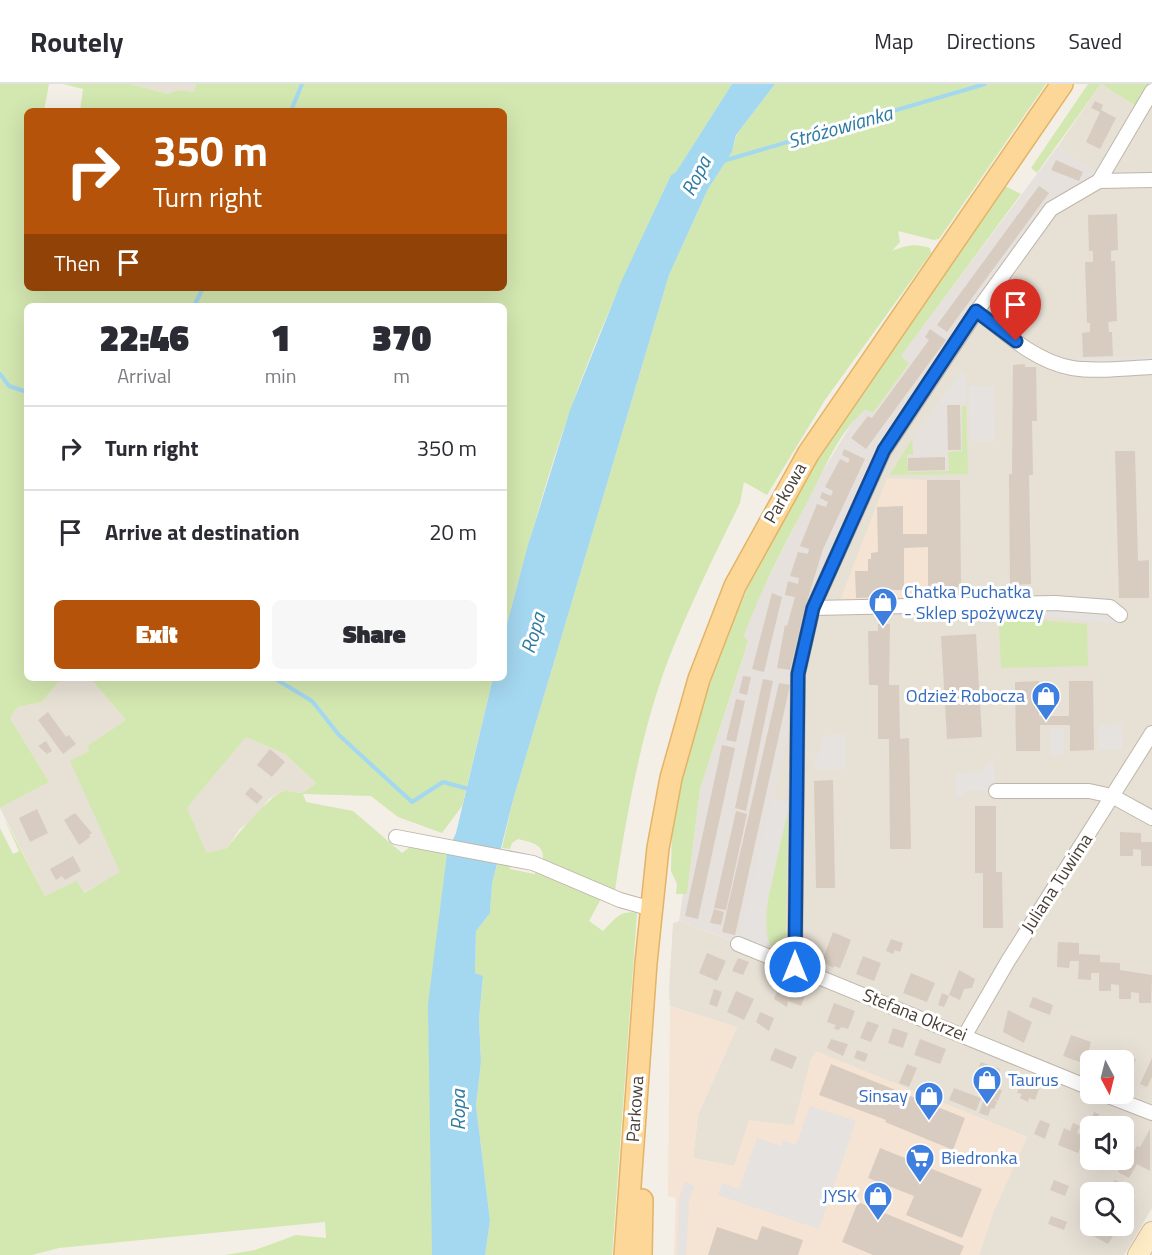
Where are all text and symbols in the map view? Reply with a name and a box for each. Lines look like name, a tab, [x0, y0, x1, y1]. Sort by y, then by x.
text: Routely	[30, 20, 124, 63]
text: Map	[874, 25, 914, 57]
text: Directions	[947, 25, 1036, 57]
text: Saved	[1069, 25, 1122, 57]
water label: Stróżowianka	[784, 97, 897, 156]
text: 350 m	[153, 118, 268, 182]
icon: right	[54, 132, 132, 210]
water label: Ropa	[672, 150, 719, 201]
text: Turn right	[153, 176, 262, 217]
text: Then	[54, 246, 100, 280]
icon: arrive	[112, 246, 145, 279]
pin	[990, 279, 1041, 341]
icon: arrive	[999, 288, 1032, 321]
text: 22:46	[100, 310, 189, 365]
text: 1	[271, 310, 290, 365]
text: 370	[372, 310, 431, 365]
text: Arrival	[117, 360, 171, 391]
text: min	[265, 360, 296, 391]
text: m	[393, 360, 410, 391]
text: Turn right	[105, 431, 199, 465]
text: 350 m	[417, 431, 477, 465]
icon: right	[54, 432, 87, 465]
street label: Parkowa	[756, 457, 813, 528]
text: Arrive at destination	[105, 515, 300, 549]
text: 20 m	[429, 515, 477, 549]
icon: arrive	[54, 516, 87, 549]
place label: Chatka Puchatka - Sklep spożywczy	[904, 578, 1044, 626]
shop icon: Chatka Puchatka - Sklep spożywczy	[867, 586, 899, 628]
button: Exit	[54, 600, 260, 669]
button: Share	[272, 600, 477, 669]
water label: Ropa	[512, 608, 553, 657]
shop icon: Odzież Robocza	[1030, 680, 1062, 722]
place label: Odzież Robocza	[906, 682, 1025, 709]
street label: Juliana Tuwima	[1014, 828, 1099, 938]
position arrow	[763, 935, 827, 999]
street label: Stefana Okrzei	[859, 981, 971, 1048]
north arrow	[1080, 1050, 1134, 1104]
map controls	[1080, 1050, 1134, 1236]
shop icon: Taurus	[971, 1064, 1003, 1106]
place label: Taurus	[1008, 1066, 1059, 1093]
street label: Parkowa	[619, 1075, 650, 1143]
shop icon: Sinsay	[913, 1080, 945, 1122]
place label: Sinsay	[859, 1082, 908, 1109]
water label: Ropa	[442, 1088, 473, 1131]
button: sound	[1080, 1116, 1134, 1170]
supermarket icon: Biedronka	[904, 1142, 936, 1184]
place label: Biedronka	[941, 1144, 1017, 1171]
shop icon: JYSK	[862, 1180, 894, 1222]
place label: JYSK	[822, 1182, 857, 1209]
button: search	[1080, 1182, 1134, 1236]

